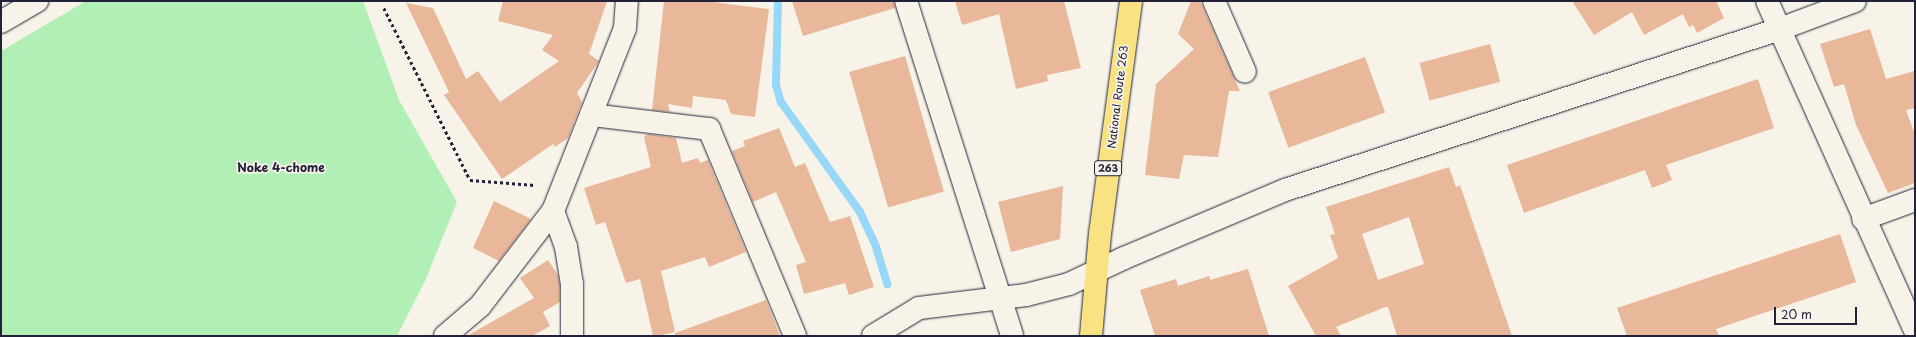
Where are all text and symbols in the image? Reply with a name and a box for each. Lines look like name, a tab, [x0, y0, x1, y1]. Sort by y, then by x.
street label: National Route 263	[1105, 44, 1131, 150]
road number: 263	[1094, 160, 1122, 176]
district label: Noke 4-chome	[237, 161, 325, 175]
scale bar	[1776, 299, 1859, 325]
text: 20 m	[1781, 305, 1812, 323]

